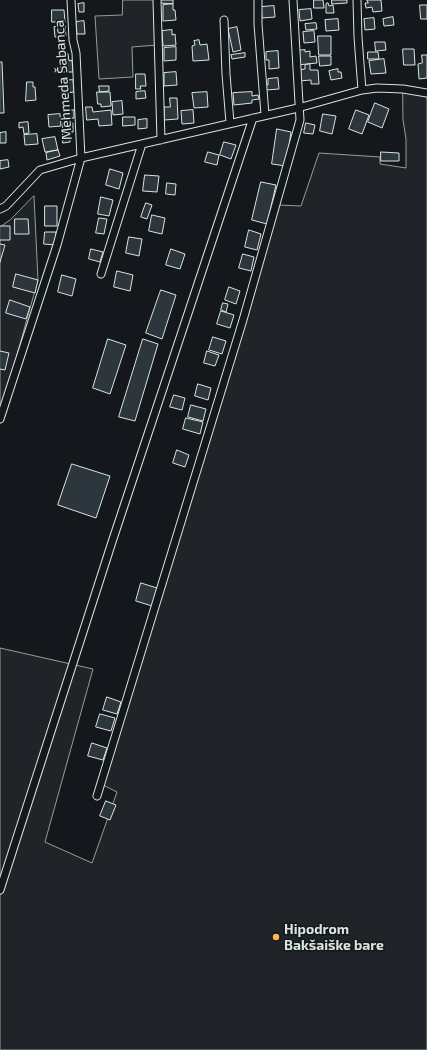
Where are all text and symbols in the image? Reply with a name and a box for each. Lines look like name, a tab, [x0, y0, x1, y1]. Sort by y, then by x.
street label: Mehmeda Šabanca	[50, 19, 76, 141]
place label: Hipodrom Bakšaiške bare	[284, 921, 384, 954]
marker: Hipodrom Bakšaiške bare	[271, 932, 281, 942]

